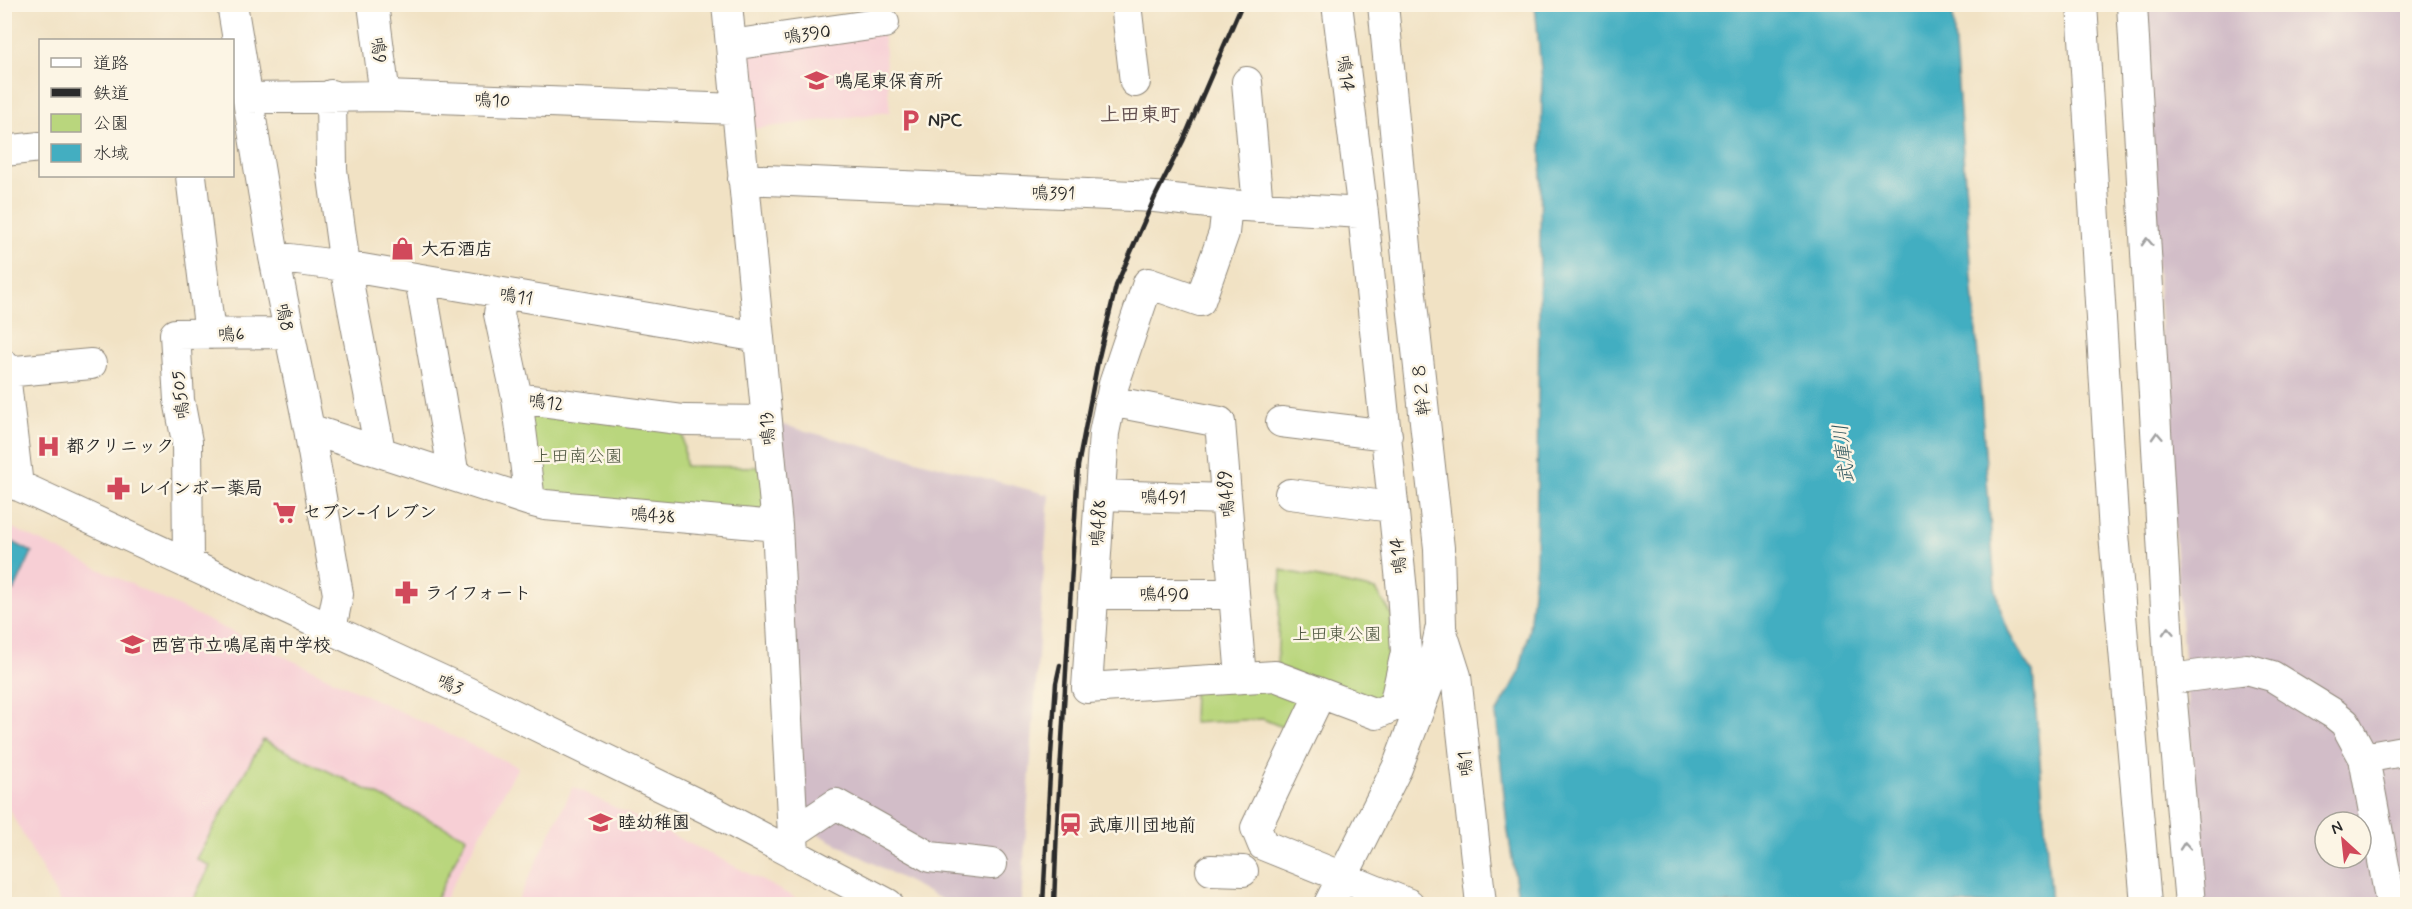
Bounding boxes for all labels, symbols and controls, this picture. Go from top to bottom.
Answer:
street label: 鳴390 [782,20,832,50]
street label: 鳴9 [364,35,392,65]
legend [39,39,234,177]
text: 道路 [93,52,129,76]
street label: 鳴14 [1331,53,1359,93]
school or university icon: 鳴尾東保育所 [804,68,830,94]
place label: 鳴尾東保育所 [835,70,943,94]
text: 鉄道 [93,82,129,106]
street label: 鳴10 [473,88,511,114]
district label: 上田東町 [1100,102,1180,129]
parking icon: NPC [897,107,923,133]
place label: NPC [928,109,962,133]
text: 公園 [93,112,129,136]
text: 水域 [93,142,129,166]
street label: 鳴391 [1031,181,1075,207]
shop icon: 大石酒店 [390,236,416,262]
one-way arrow [2140,237,2153,246]
place label: 大石酒店 [421,238,493,262]
street label: 鳴11 [497,282,535,312]
street label: 鳴8 [270,301,298,333]
street label: 鳴6 [217,323,245,347]
street label: 幹２８ [1407,361,1437,417]
street label: 鳴505 [166,369,196,421]
street label: 鳴12 [527,389,565,417]
street label: 鳴13 [754,411,782,447]
water label: 武庫川 [1827,422,1862,485]
one-way arrow [2150,432,2163,441]
hospital icon: 都クリニック [35,433,61,459]
place label: 都クリニック [66,435,174,459]
park label: 上田南公園 [533,445,623,469]
street label: 鳴489 [1213,469,1241,519]
pharmacy icon: レインボー薬局 [106,475,132,501]
place label: レインボー薬局 [137,477,263,501]
street label: 鳴491 [1139,485,1186,511]
street label: 鳴488 [1085,498,1113,548]
supermarket icon: セブン-イレブン [272,499,298,525]
place label: セブン-イレブン [303,501,437,525]
street label: 鳴438 [629,502,677,530]
street label: 鳴14 [1385,536,1413,576]
pharmacy icon: ライフォート [394,580,420,606]
place label: ライフォート [425,582,531,606]
street label: 鳴490 [1139,583,1189,607]
park label: 上田東公園 [1292,623,1382,647]
one-way arrow [2161,626,2174,635]
school or university icon: 西宮市立鳴尾南中学校 [120,632,146,658]
place label: 西宮市立鳴尾南中学校 [151,634,331,658]
street label: 鳴3 [433,669,466,701]
street label: 鳴1 [1453,750,1479,778]
school or university icon: 睦幼稚園 [587,809,613,835]
north arrow [2313,810,2373,870]
place label: 睦幼稚園 [618,811,690,835]
station icon: 武庫川団地前 [1057,812,1083,838]
place label: 武庫川団地前 [1088,814,1196,838]
text: N [2327,816,2346,840]
one-way arrow [2179,842,2192,851]

